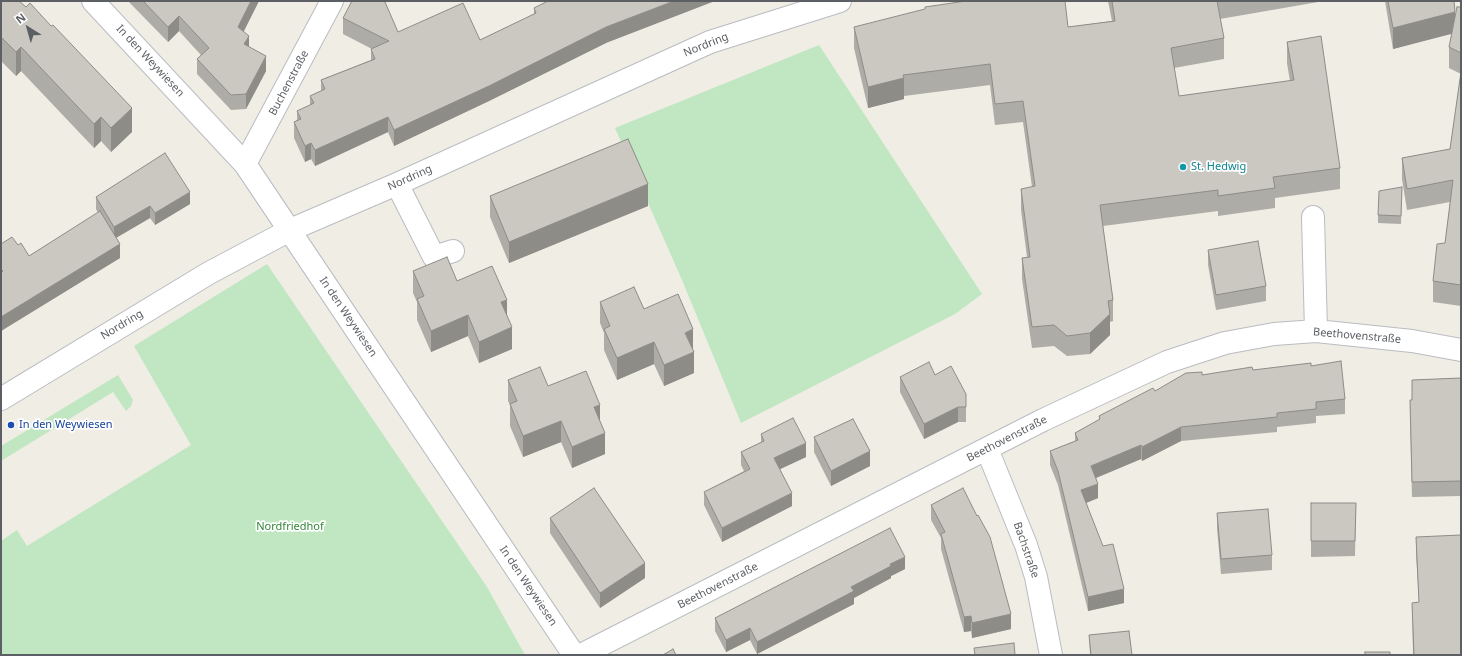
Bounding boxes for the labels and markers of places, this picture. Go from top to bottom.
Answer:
place label: St. Hedwig [1191,160,1246,174]
marker: St. Hedwig [1178,162,1188,172]
place label: In den Weywiesen [19,418,113,432]
marker: In den Weywiesen [6,420,16,430]

